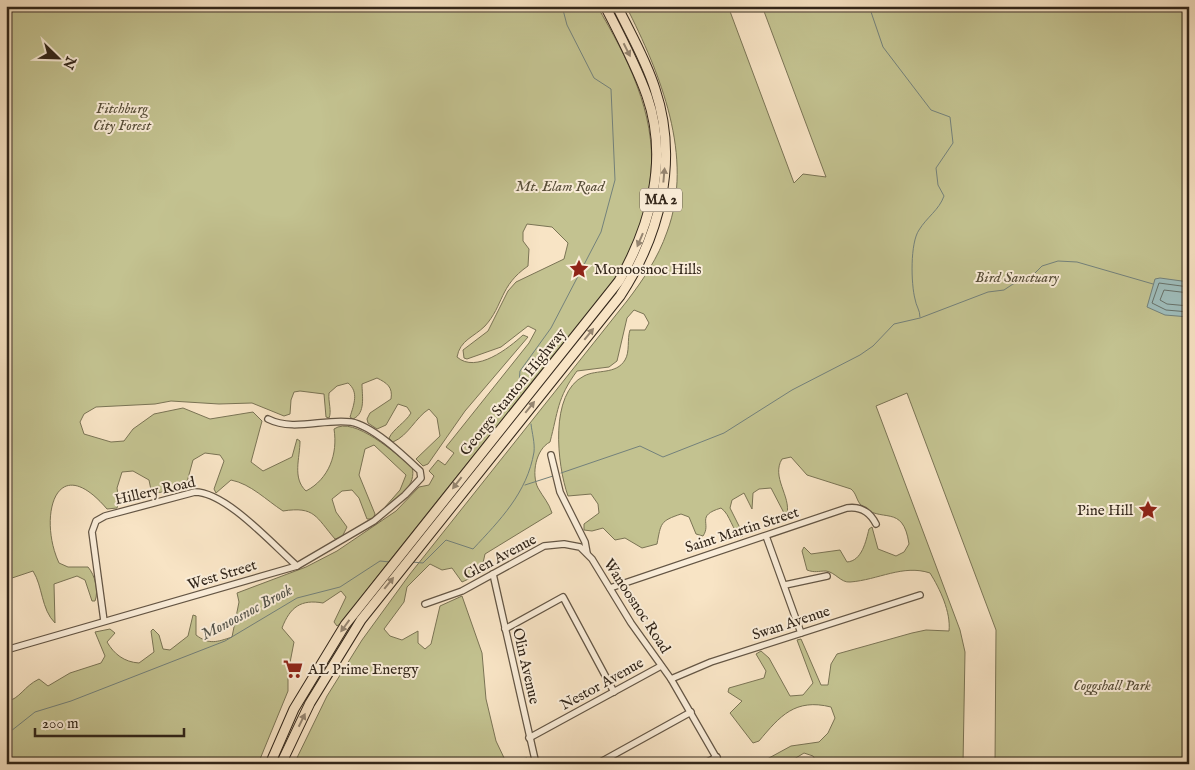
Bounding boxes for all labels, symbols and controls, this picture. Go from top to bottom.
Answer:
north arrow [32,32,82,82]
one-way arrow [623,43,631,57]
text: N [58,53,80,72]
park label: Fitchburg City Forest [93,99,152,135]
one-way arrow [661,167,669,183]
park label: Mt. Elam Road [516,177,605,196]
road number: MA 2 [640,188,682,212]
one-way arrow [635,233,643,247]
place icon: Monoosnoc Hills [568,258,590,280]
place label: Monoosnoc Hills [594,260,702,279]
park label: Bird Sanctuary [975,268,1059,287]
street label: George Stanton Highway [456,324,571,460]
one-way arrow [584,328,595,341]
one-way arrow [525,401,536,414]
street label: Hillery Road [113,472,198,509]
one-way arrow [452,476,463,489]
place icon: Pine Hill [1137,499,1159,521]
place label: Pine Hill [1077,501,1134,520]
street label: Saint Martin Street [683,503,801,557]
street label: Glen Avenue [460,530,540,584]
street label: West Street [185,555,259,595]
street label: Wanoosnoc Road [599,555,675,658]
one-way arrow [384,577,395,590]
water label: Monoosnoc Brook [198,580,297,645]
street label: Swan Avenue [750,601,833,645]
one-way arrow [339,619,350,632]
street label: Olin Avenue [508,626,544,706]
street label: Nestor Avenue [557,653,647,715]
supermarket icon: AL Prime Energy [282,658,304,680]
place label: AL Prime Energy [307,660,419,679]
park label: Coggshall Park [1073,676,1151,696]
scale bar [35,705,184,737]
one-way arrow [297,712,306,727]
text: 200 m [42,714,79,733]

